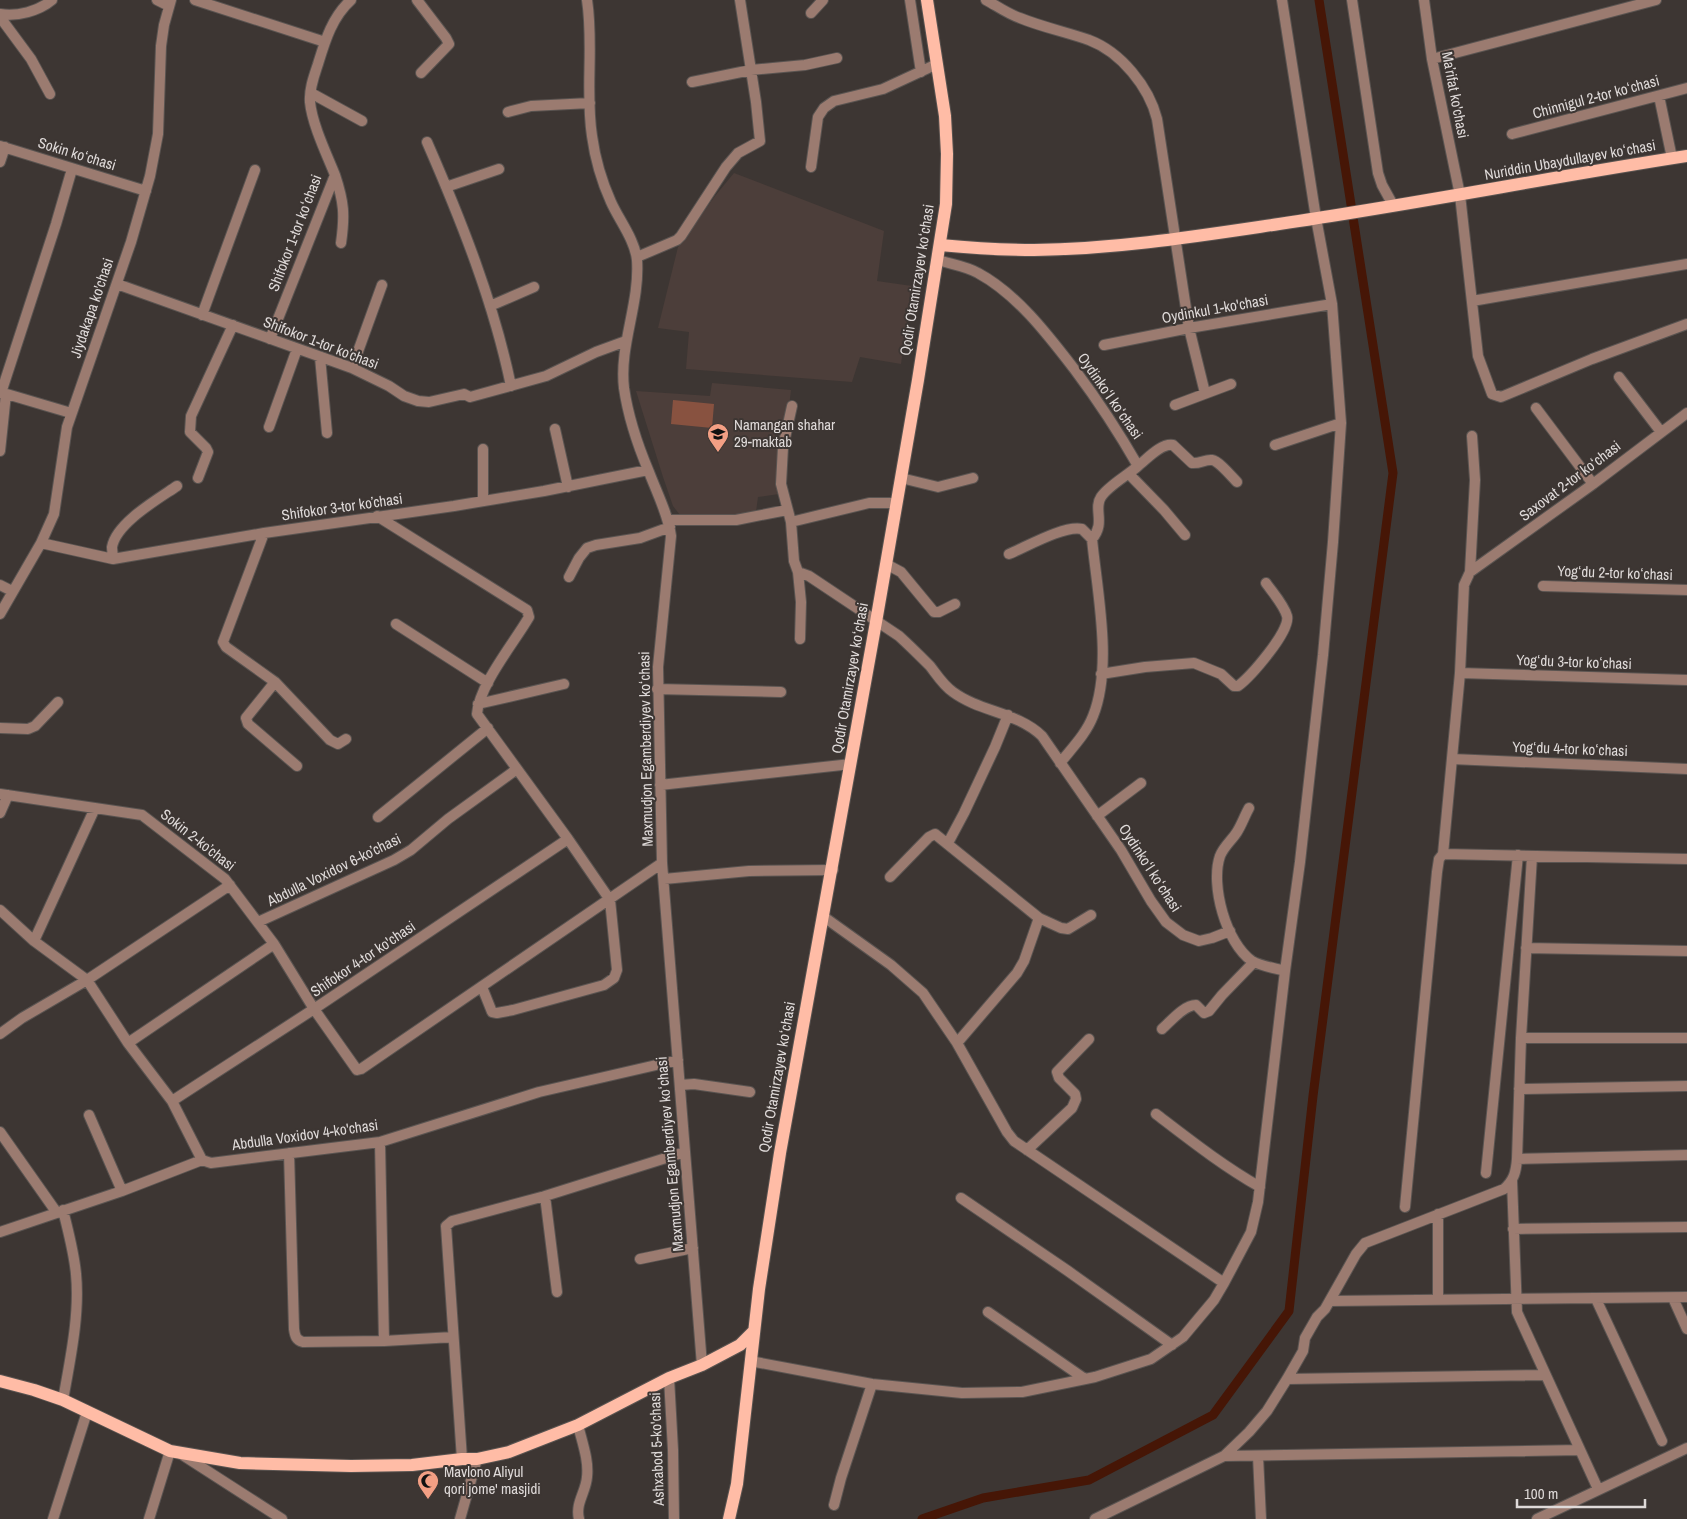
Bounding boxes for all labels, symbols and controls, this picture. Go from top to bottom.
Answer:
street label: Maʼrifat ko'chasi [1437,50,1474,140]
street label: Chinnigul 2-tor koʻchasi [1530,69,1662,124]
street label: Sokin koʻchasi [36,132,119,175]
street label: Nuriddin Ubaydullayev koʻchasi [1483,134,1657,185]
street label: Shifokor 1-tor koʻchasi [263,171,326,294]
street label: Qodir Otamirzayev koʻchasi [894,203,939,357]
street label: Jiydakapa ko'chasi [65,255,118,361]
street label: Oydinkul 1-ko'chasi [1160,289,1270,328]
street label: Shifokor 1-tor koʼchasi [261,311,382,374]
street label: Oydinkoʻl koʻchasi [1073,348,1148,443]
place label: Namangan shahar 29-maktab [734,414,835,452]
school or university icon: Namangan shahar 29-maktab [706,422,730,453]
street label: Saxovat 2-tor koʻchasi [1515,435,1625,526]
street label: Shifokor 3-tor koʼchasi [280,488,404,525]
street label: Yogʻdu 2-tor koʻchasi [1557,560,1673,585]
street label: Qodir Otamirzayev koʻchasi [826,601,873,755]
street label: Yogʻdu 3-tor koʻchasi [1516,649,1632,674]
street label: Maxmudjon Egamberdiyev koʻchasi [633,651,658,847]
street label: Yogʻdu 4-tor koʻchasi [1512,736,1628,761]
street label: Sokin 2-koʼchasi [156,804,240,875]
street label: Oydinkoʻl koʻchasi [1114,820,1187,916]
street label: Abdulla Voxidov 6-koʼchasi [262,828,404,912]
street label: Shifokor 4-tor ko'chasi [306,916,419,1002]
street label: Qodir Otamirzayev koʻchasi [753,1000,800,1154]
street label: Maxmudjon Egamberdiyev koʻchasi [651,1056,688,1252]
street label: Abdulla Voxidov 4-ko'chasi [230,1114,379,1155]
street label: Ashxabod 5-ko'chasi [644,1392,669,1507]
place label: Mavlono Aliyul qori jome' masjidi [444,1461,541,1499]
mosque icon: Mavlono Aliyul qori jome' masjidi [416,1469,440,1500]
scale bar [1517,1476,1644,1508]
text: 100 m [1524,1483,1558,1504]

